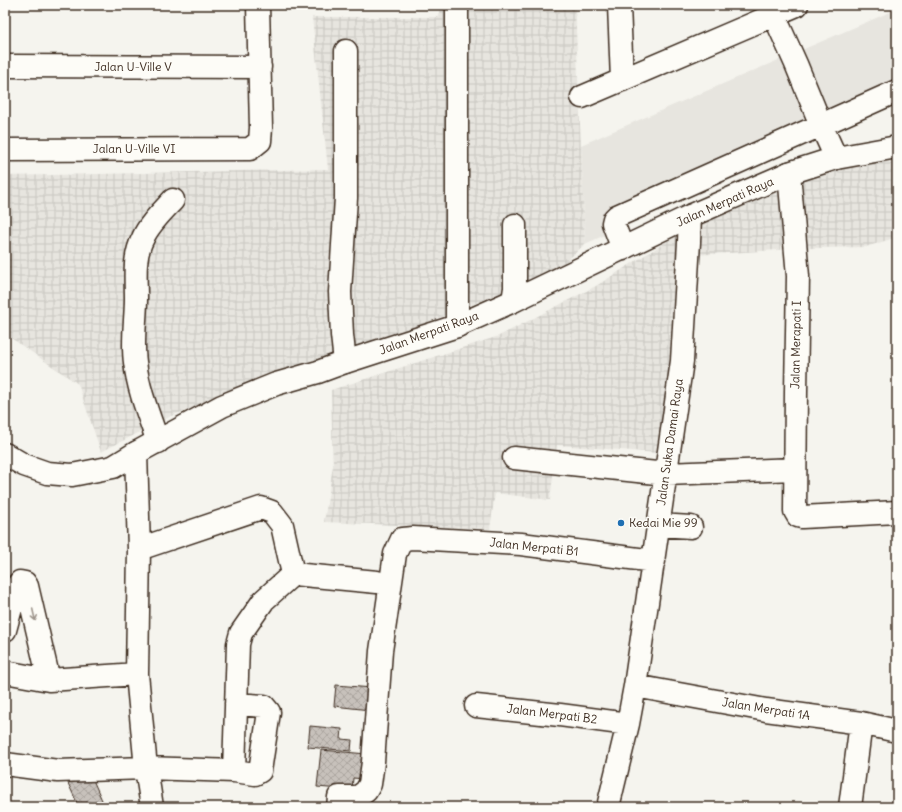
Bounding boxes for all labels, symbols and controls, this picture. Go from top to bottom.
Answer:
street label: Jalan U-Ville V [94,59,172,74]
street label: Jalan U-Ville VI [93,141,175,156]
street label: Jalan Merpati Raya [674,173,776,230]
street label: Jalan Merapati I [787,301,804,389]
street label: Jalan Merpati Raya [377,308,481,357]
street label: Jalan Suka Damai Raya [653,377,686,506]
place label: Kedai Mie 99 [629,515,698,530]
marker: Kedai Mie 99 [616,518,626,528]
street label: Jalan Merpati B1 [489,534,579,559]
one-way arrow [31,608,38,621]
street label: Jalan Merpati 1A [721,694,812,723]
street label: Jalan Merpati B2 [506,701,599,727]

